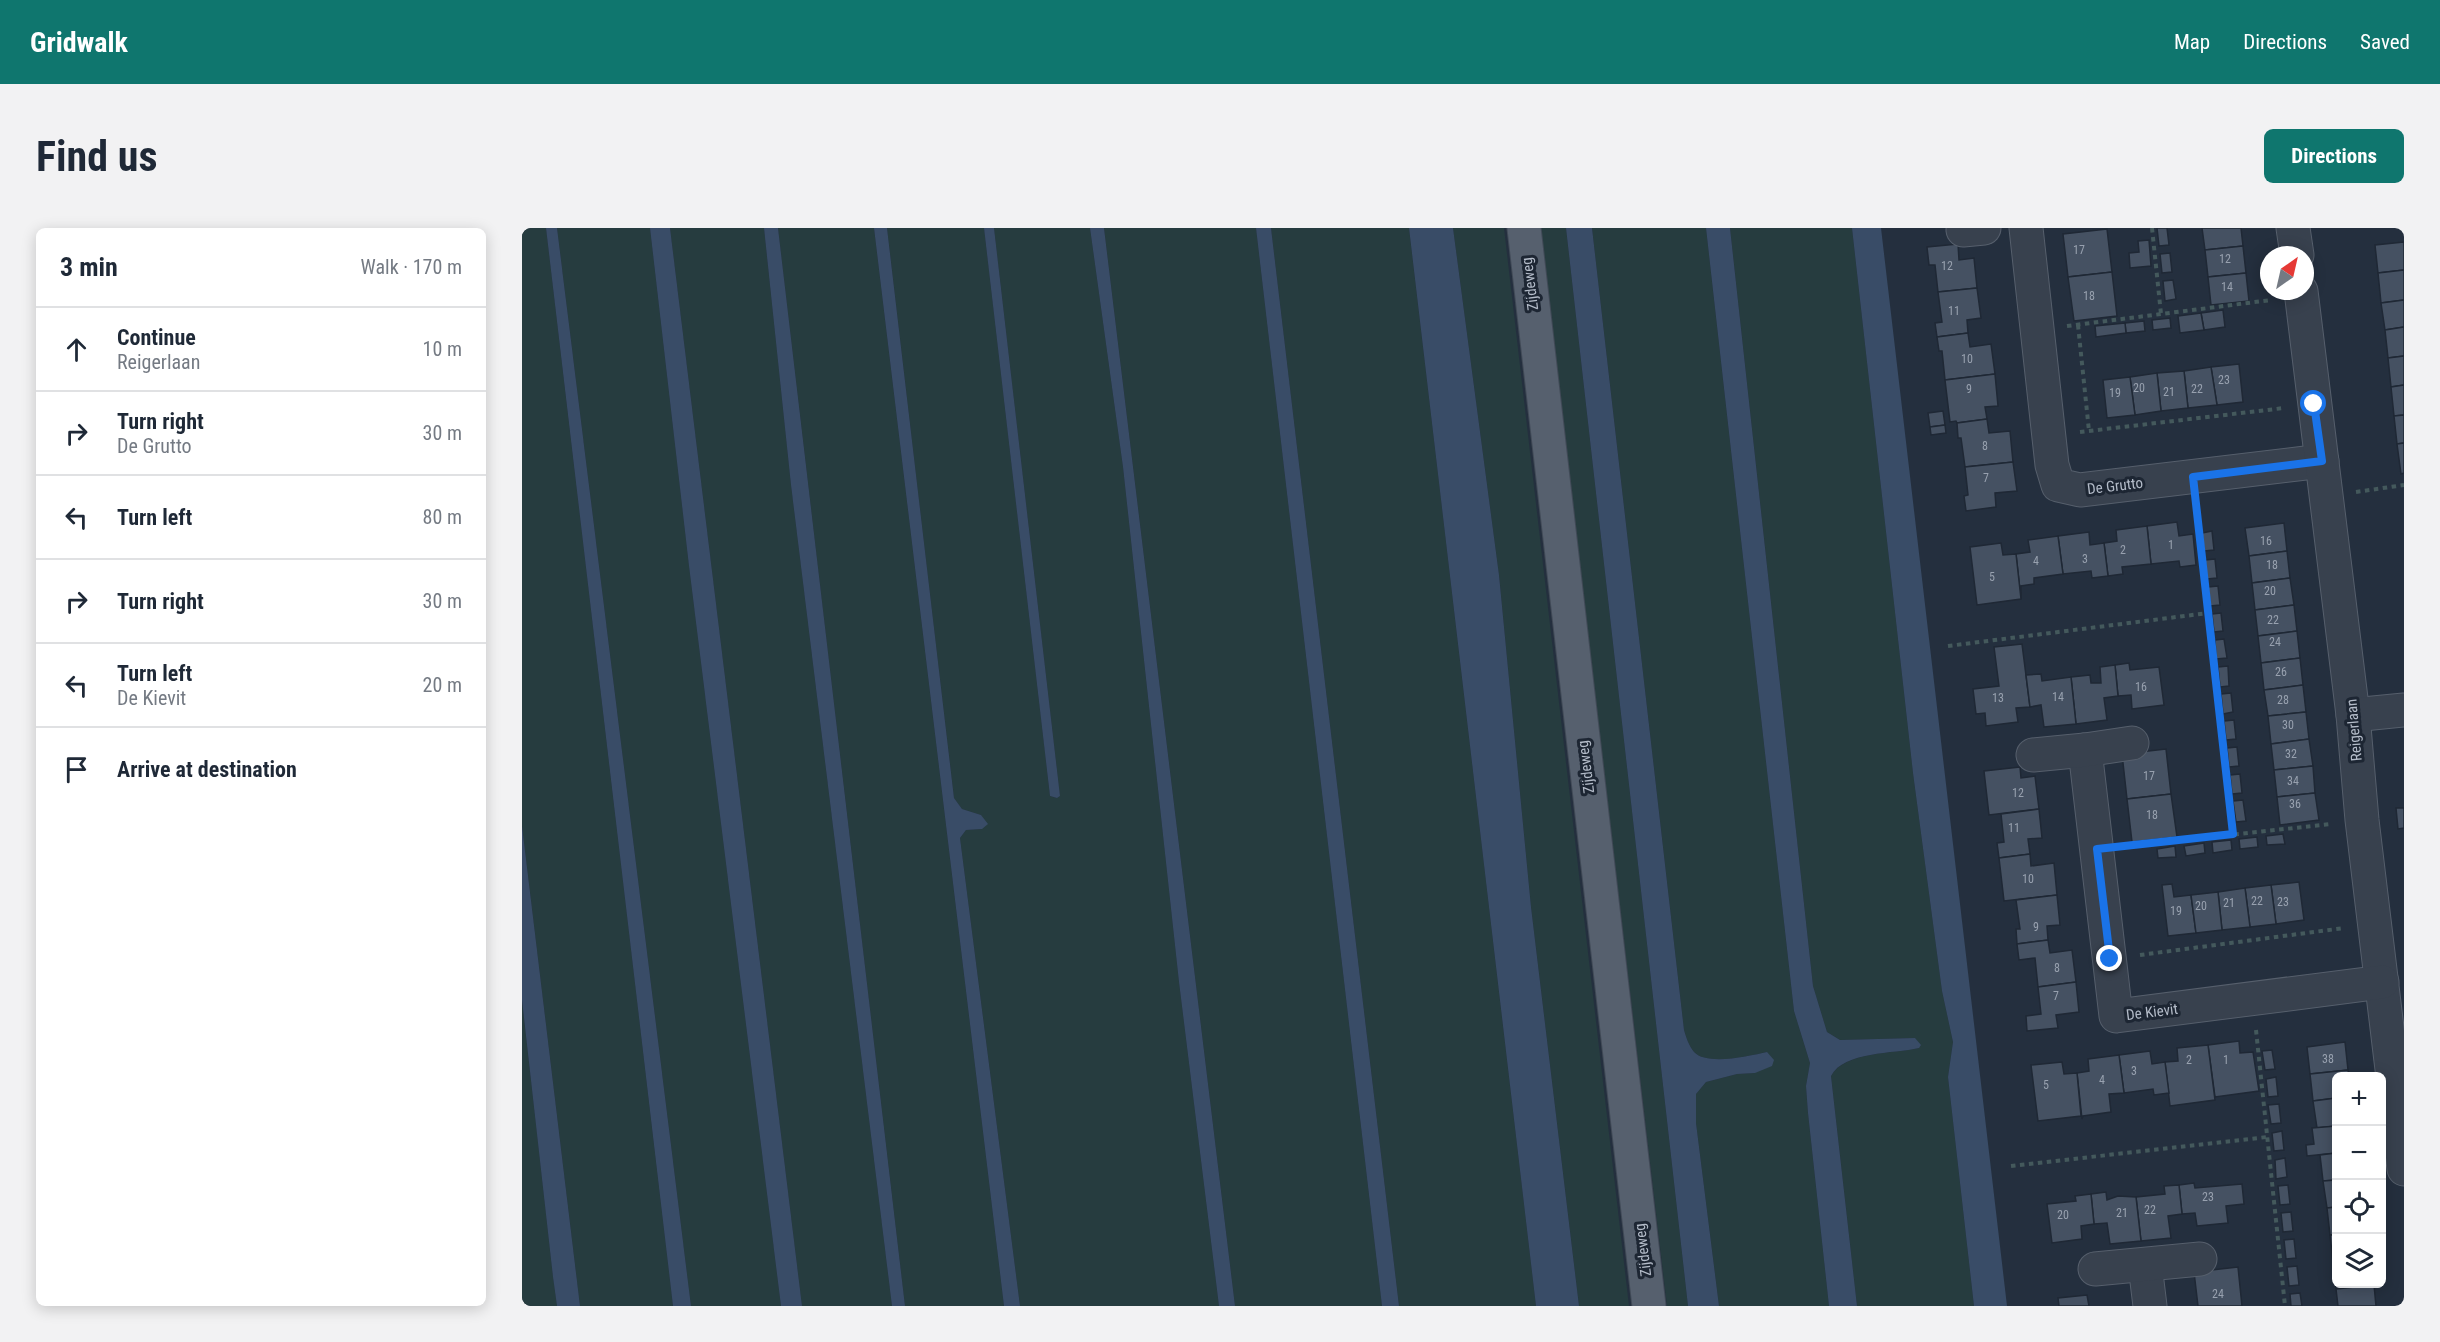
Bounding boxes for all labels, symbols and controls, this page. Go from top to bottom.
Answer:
text: Gridwalk [30,26,128,59]
text: Map [2174,30,2210,54]
text: Directions [2243,30,2327,54]
text: Saved [2360,30,2410,54]
button: Directions [2264,129,2404,183]
text: Find us [36,132,157,181]
house number: 17 [2073,243,2085,257]
north arrow [2260,246,2314,300]
text: 3 min [60,252,118,282]
house number: 12 [2219,252,2231,266]
text: Walk · 170 m [361,255,462,279]
street label: Zijdeweg [1518,256,1542,312]
house number: 12 [1941,259,1953,273]
house number: 14 [2221,280,2233,294]
house number: 18 [2083,289,2095,303]
house number: 11 [1948,304,1960,318]
text: Continue [117,325,196,350]
icon: ahead [60,333,93,366]
text: 10 m [423,337,462,361]
text: Reigerlaan [117,350,200,374]
house number: 10 [1961,352,1973,366]
house number: 23 [2218,373,2230,387]
house number: 20 [2133,381,2145,395]
house number: 9 [1966,382,1972,396]
house number: 22 [2191,382,2203,396]
house number: 21 [2163,385,2175,399]
house number: 19 [2109,386,2121,400]
route start [2300,390,2326,416]
text: Turn right [117,409,204,434]
icon: right [60,417,93,450]
text: 30 m [423,421,462,445]
text: De Grutto [117,434,192,458]
house number: 8 [1982,439,1988,453]
house number: 7 [1983,471,1989,485]
street label: De Grutto [2086,474,2144,498]
icon: left [60,501,93,534]
text: Turn left [117,505,192,530]
text: 80 m [423,505,462,529]
house number: 16 [2260,534,2272,548]
house number: 1 [2168,538,2174,552]
house number: 2 [2120,543,2126,557]
house number: 3 [2082,552,2088,566]
house number: 4 [2033,554,2039,568]
house number: 18 [2266,558,2278,572]
house number: 5 [1989,570,1995,584]
house number: 20 [2264,584,2276,598]
icon: right [60,585,93,618]
text: Turn right [117,589,204,614]
text: 30 m [423,589,462,613]
house number: 22 [2267,613,2279,627]
house number: 24 [2269,635,2281,649]
text: Turn left [117,661,192,686]
house number: 26 [2275,665,2287,679]
icon: left [60,669,93,702]
text: 20 m [423,673,462,697]
house number: 16 [2135,680,2147,694]
text: De Kievit [117,686,186,710]
house number: 14 [2052,690,2064,704]
house number: 13 [1992,691,2004,705]
house number: 28 [2277,693,2289,707]
street label: Reigerlaan [2342,698,2366,762]
house number: 30 [2282,718,2294,732]
street label: Zijdeweg [1574,739,1598,795]
house number: 32 [2285,747,2297,761]
icon: arrive [60,753,93,786]
text: Arrive at destination [117,757,297,782]
house number: 17 [2143,769,2155,783]
house number: 34 [2287,774,2299,788]
house number: 12 [2012,786,2024,800]
house number: 36 [2289,797,2301,811]
house number: 18 [2146,808,2158,822]
house number: 11 [2008,821,2020,835]
house number: 10 [2022,872,2034,886]
house number: 22 [2251,894,2263,908]
house number: 23 [2277,895,2289,909]
house number: 21 [2223,896,2235,910]
house number: 20 [2195,899,2207,913]
house number: 19 [2170,904,2182,918]
house number: 9 [2033,920,2039,934]
route end [2096,945,2122,971]
house number: 8 [2054,961,2060,975]
house number: 7 [2053,989,2059,1003]
street label: De Kievit [2125,1000,2179,1024]
house number: 38 [2322,1052,2334,1066]
house number: 2 [2186,1053,2192,1067]
house number: 1 [2223,1053,2229,1067]
house number: 3 [2131,1064,2137,1078]
map controls [2332,1072,2386,1288]
button: + [2332,1072,2386,1126]
house number: 4 [2099,1073,2105,1087]
house number: 5 [2043,1078,2049,1092]
button: − [2332,1126,2386,1180]
button: locate [2332,1180,2386,1234]
house number: 23 [2202,1190,2214,1204]
house number: 22 [2144,1203,2156,1217]
house number: 21 [2116,1206,2128,1220]
house number: 20 [2057,1208,2069,1222]
street label: Zijdeweg [1631,1222,1655,1278]
button: layers [2332,1234,2386,1288]
house number: 24 [2212,1287,2224,1301]

